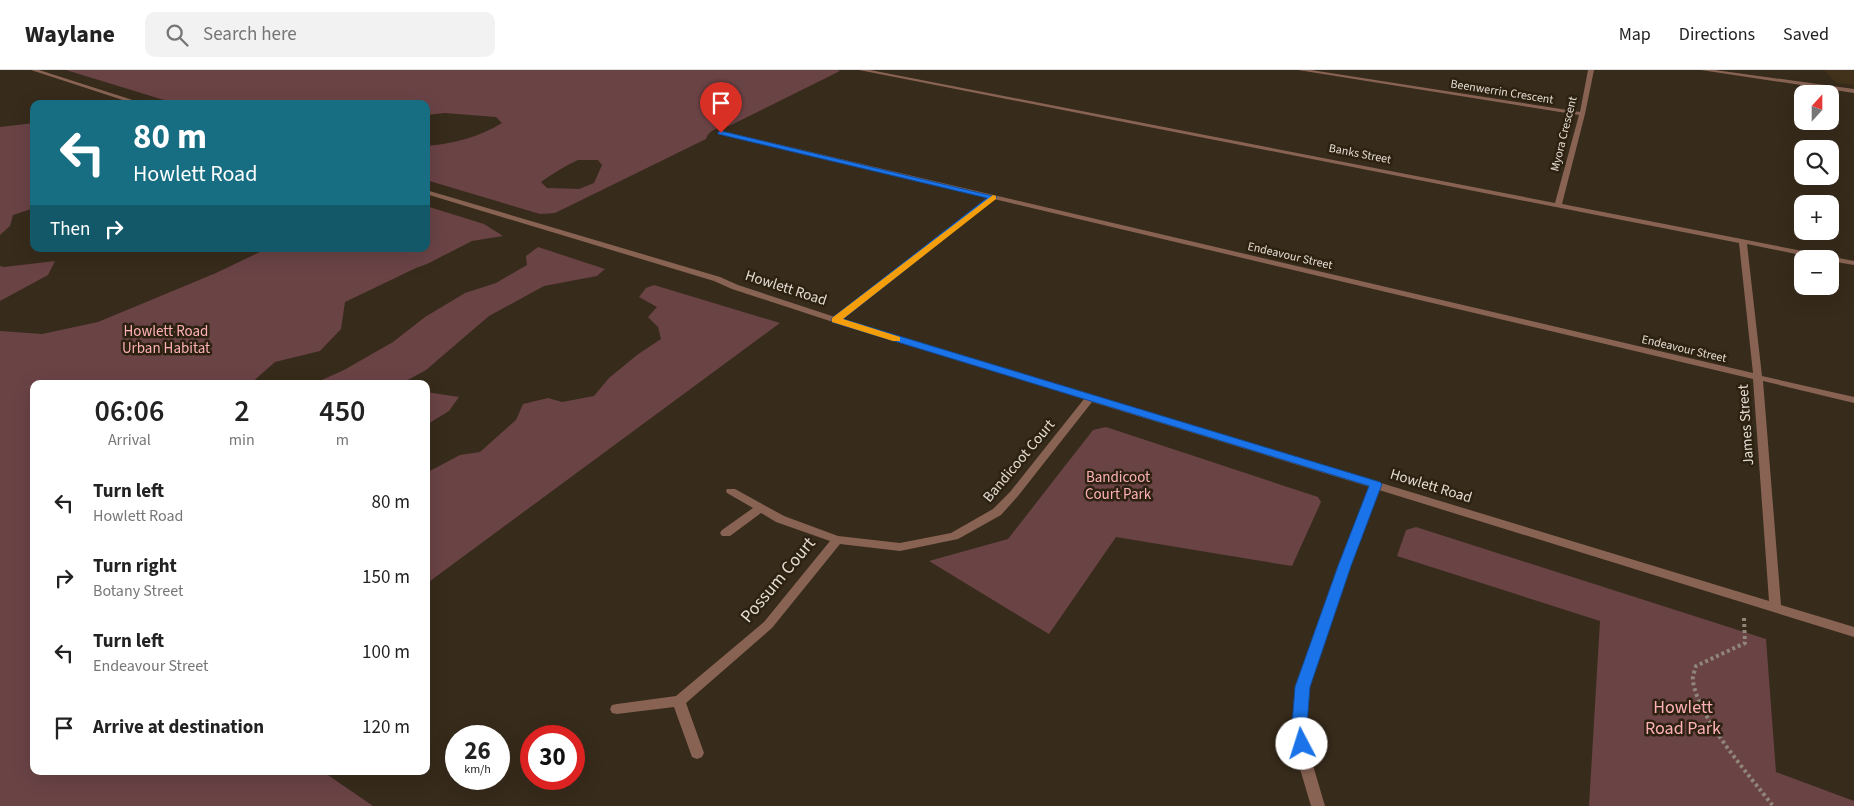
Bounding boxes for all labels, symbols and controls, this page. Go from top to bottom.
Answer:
search box [145,12,495,57]
text: Waylane [25,17,115,52]
icon: search [163,21,191,49]
text: Search here [203,21,297,48]
text: Map [1619,22,1651,47]
text: Directions [1679,22,1755,47]
text: Saved [1783,22,1829,47]
street label: Beenwerrin Crescent [1449,75,1555,109]
pin [700,82,742,133]
north arrow [1794,85,1839,130]
map controls [1794,85,1839,295]
icon: arrive [707,89,735,117]
street label: Myora Crescent [1546,95,1582,173]
text: 80 m [133,112,207,162]
icon: left [50,120,115,185]
street label: Banks Street [1327,140,1393,168]
button: search [1794,140,1839,185]
text: Howlett Road [133,158,257,190]
button: + [1794,195,1839,240]
icon: right [100,215,128,243]
text: Then [50,216,90,243]
street label: Endeavour Street [1246,238,1334,274]
button: − [1794,250,1839,295]
street label: Howlett Road [742,265,830,311]
park label: Howlett Road Urban Habitat [122,321,210,359]
street label: Endeavour Street [1640,331,1728,367]
street label: James Street [1733,384,1759,466]
text: 06:06 [95,390,164,433]
text: 2 [234,390,250,433]
text: 450 [319,390,365,433]
street label: Bandicoot Court [978,415,1060,507]
text: Arrival [108,429,151,451]
text: min [229,429,255,451]
text: m [336,429,349,451]
street label: Howlett Road [1387,464,1475,508]
park label: Bandicoot Court Park [1085,467,1152,505]
text: Turn left [93,478,164,505]
icon: left [50,489,78,517]
text: 80 m [372,489,410,516]
text: Howlett Road [93,505,183,527]
street label: Possum Court [735,532,821,628]
text: Turn right [93,553,177,580]
icon: right [50,564,78,592]
text: 150 m [362,564,410,591]
text: Botany Street [93,580,183,602]
text: Turn left [93,628,164,655]
icon: left [50,639,78,667]
text: 100 m [362,639,410,666]
text: Endeavour Street [93,655,208,677]
park label: Howlett Road Park [1645,695,1721,741]
icon: arrive [50,714,78,742]
text: Arrive at destination [93,714,264,741]
text: 120 m [362,714,410,741]
position arrow [1275,717,1327,769]
speed limit sign: 30 [520,725,585,790]
text: 26 [464,733,491,769]
text: km/h [464,761,491,778]

